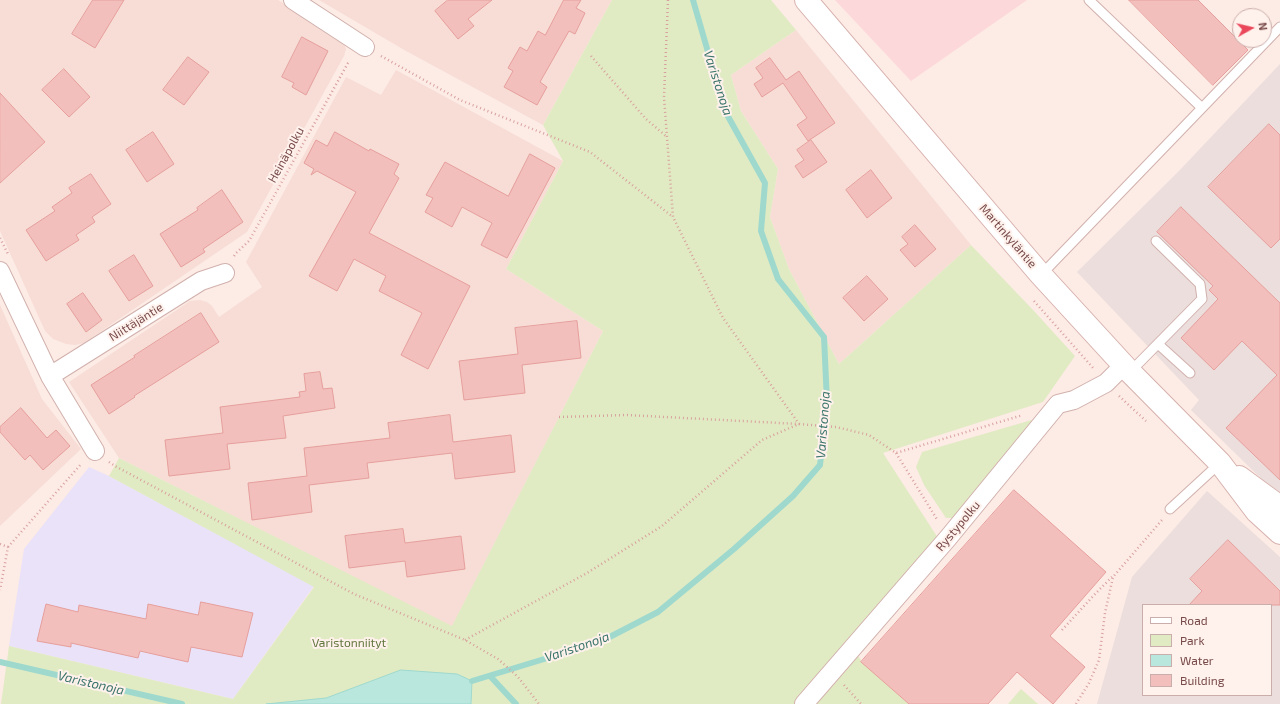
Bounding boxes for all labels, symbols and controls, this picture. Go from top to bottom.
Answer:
north arrow [1232,8,1272,48]
text: N [1256,22,1270,31]
water label: Varistonoja [700,48,736,118]
street label: Heinäpolku [265,125,307,185]
street label: Martinkyläntie [976,201,1040,271]
street label: Niittäjäntie [106,300,166,344]
water label: Varistonoja [813,391,833,459]
street label: Rystypolku [933,498,983,554]
legend [1142,604,1272,696]
text: Road [1180,613,1208,627]
water label: Varistonoja [543,629,611,665]
text: Park [1180,633,1205,647]
park label: Varistonniityt [312,636,386,650]
text: Water [1180,653,1214,667]
water label: Varistonoja [56,668,126,698]
text: Building [1180,673,1224,687]

